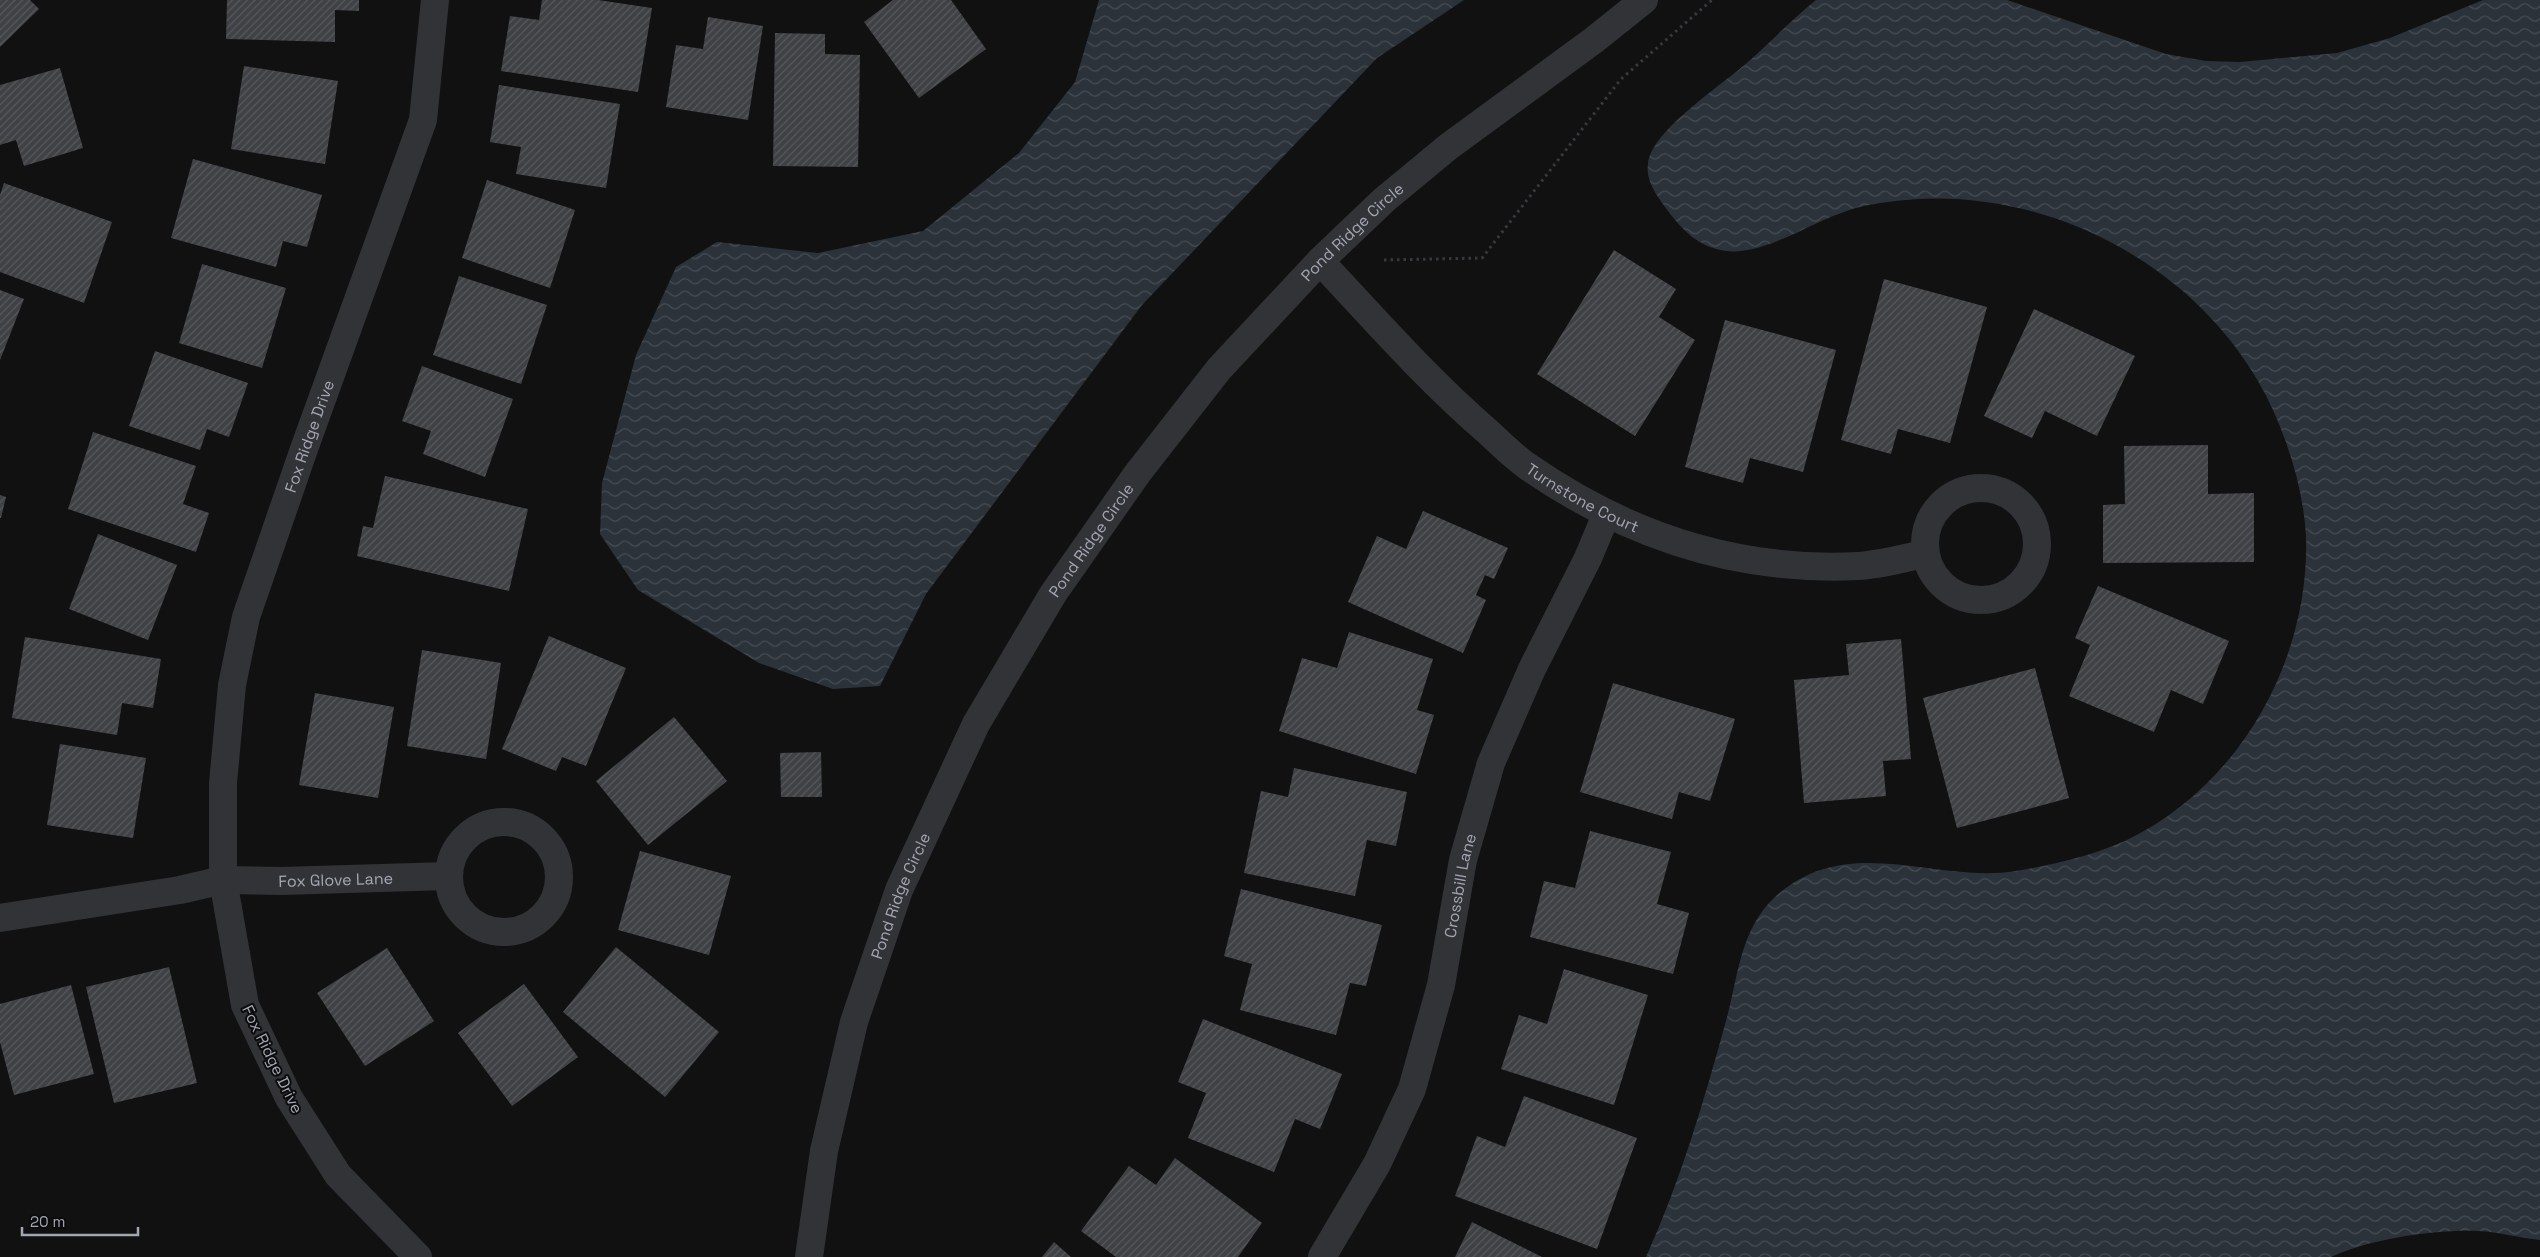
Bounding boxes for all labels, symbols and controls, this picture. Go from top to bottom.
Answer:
street label: Pond Ridge Circle [1296,178,1408,286]
street label: Fox Ridge Drive [280,377,339,495]
street label: Turnstone Court [1522,459,1642,538]
street label: Pond Ridge Circle [1044,479,1138,601]
street label: Pond Ridge Circle [866,829,935,962]
street label: Crossbill Lane [1439,831,1481,940]
street label: Fox Glove Lane [278,868,393,892]
street label: Fox Ridge Drive [237,1002,308,1117]
scale bar [22,1204,139,1236]
text: 20 m [30,1212,65,1231]

